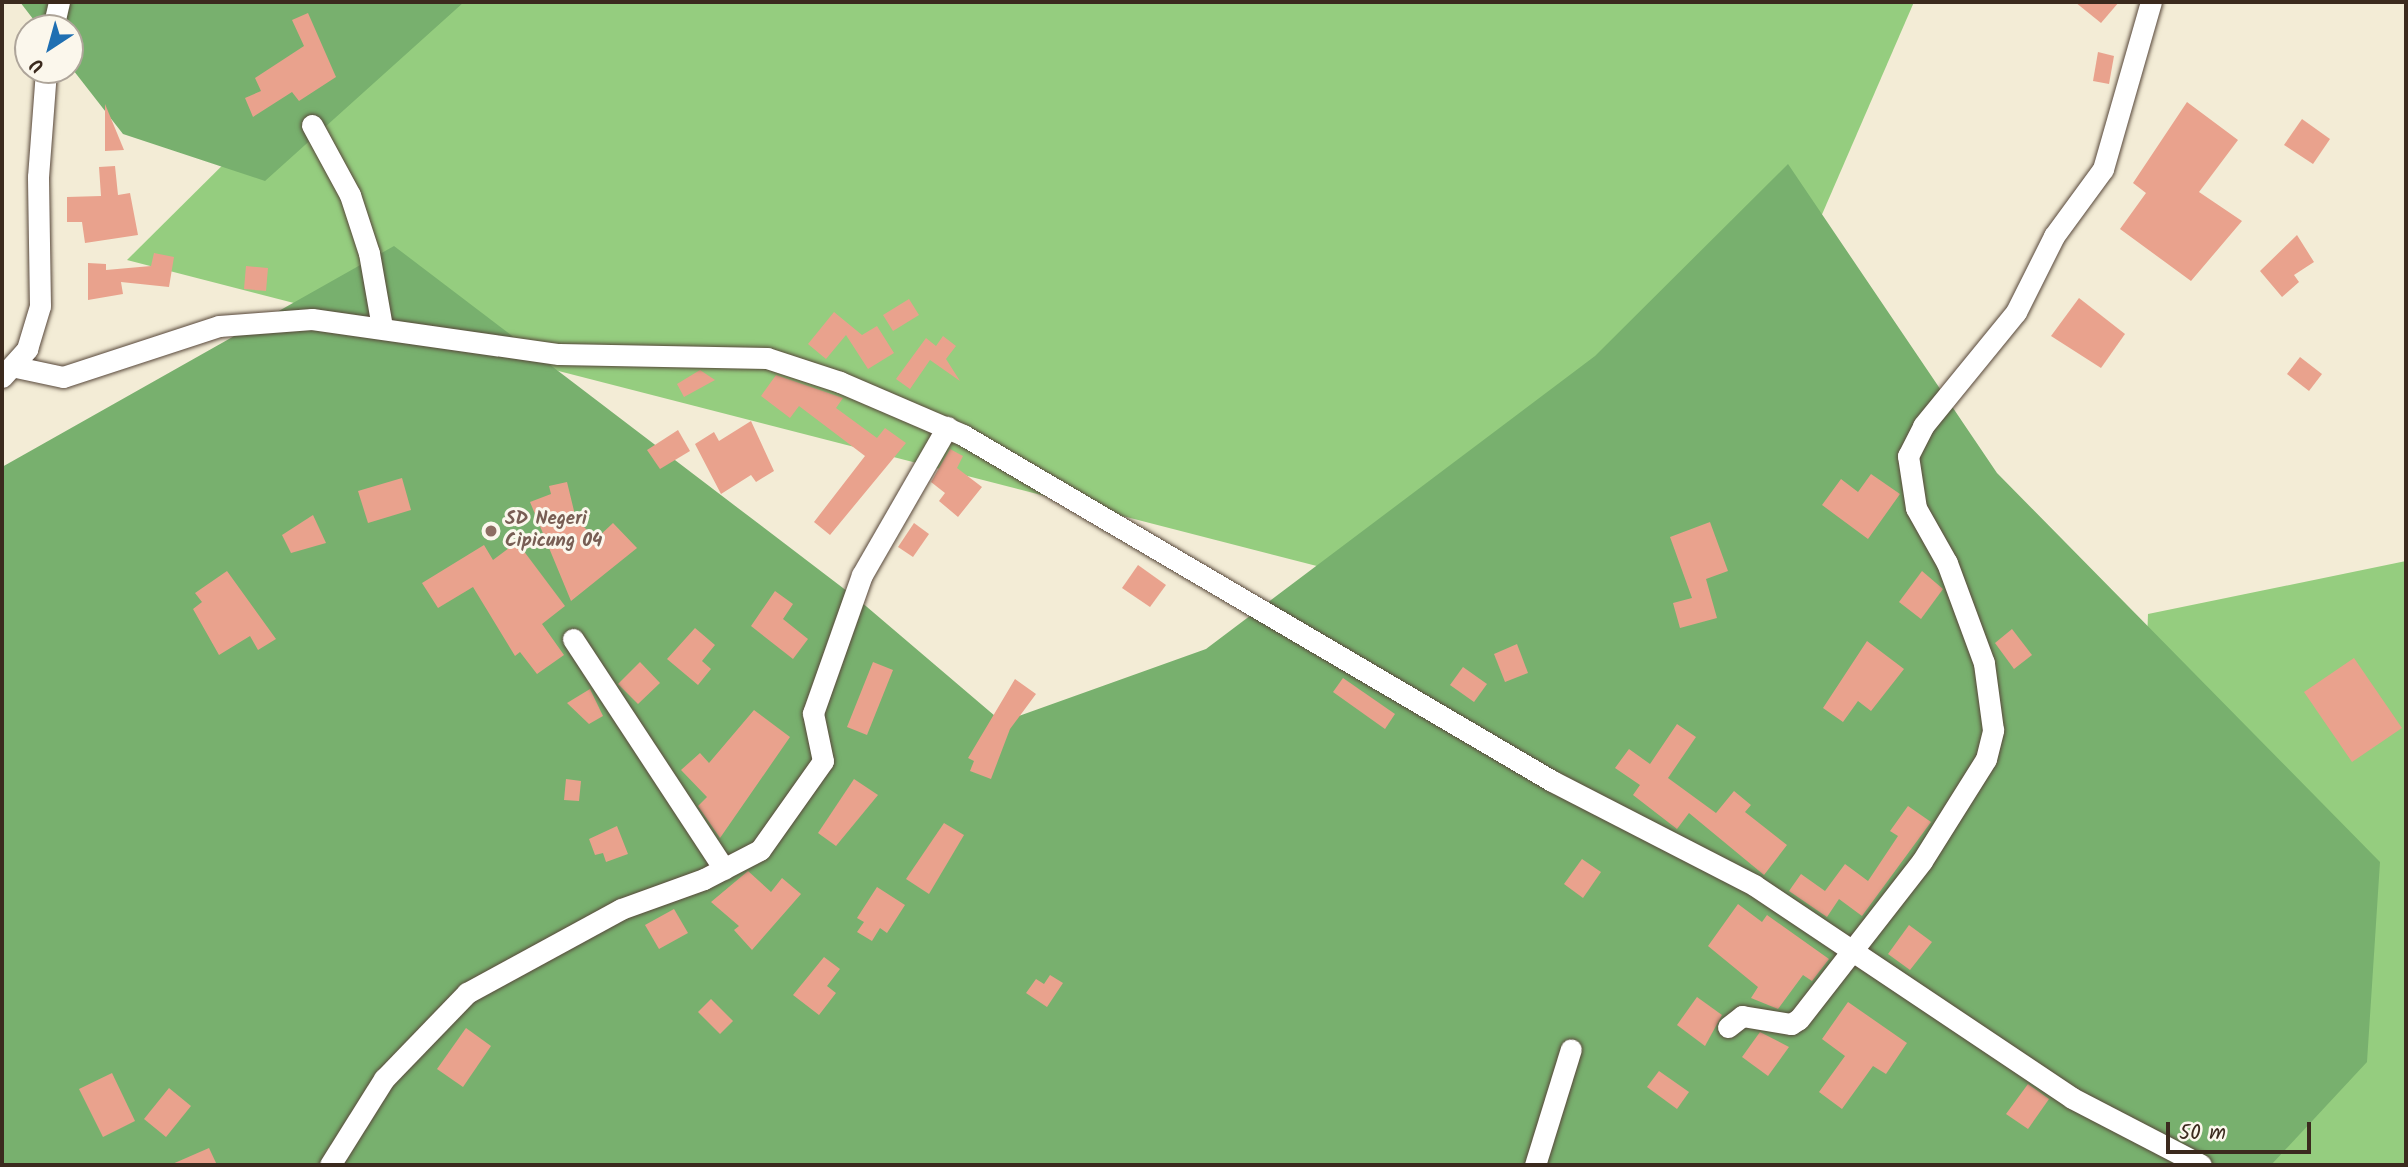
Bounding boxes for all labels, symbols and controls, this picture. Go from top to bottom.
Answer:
north arrow [14,14,84,84]
text: U [24,49,51,80]
place label: SD Negeri Cipicung 04 [505,509,602,553]
marker: SD Negeri Cipicung 04 [483,523,499,539]
scale bar [2170,1108,2315,1152]
text: 50 m [2179,1117,2226,1150]

